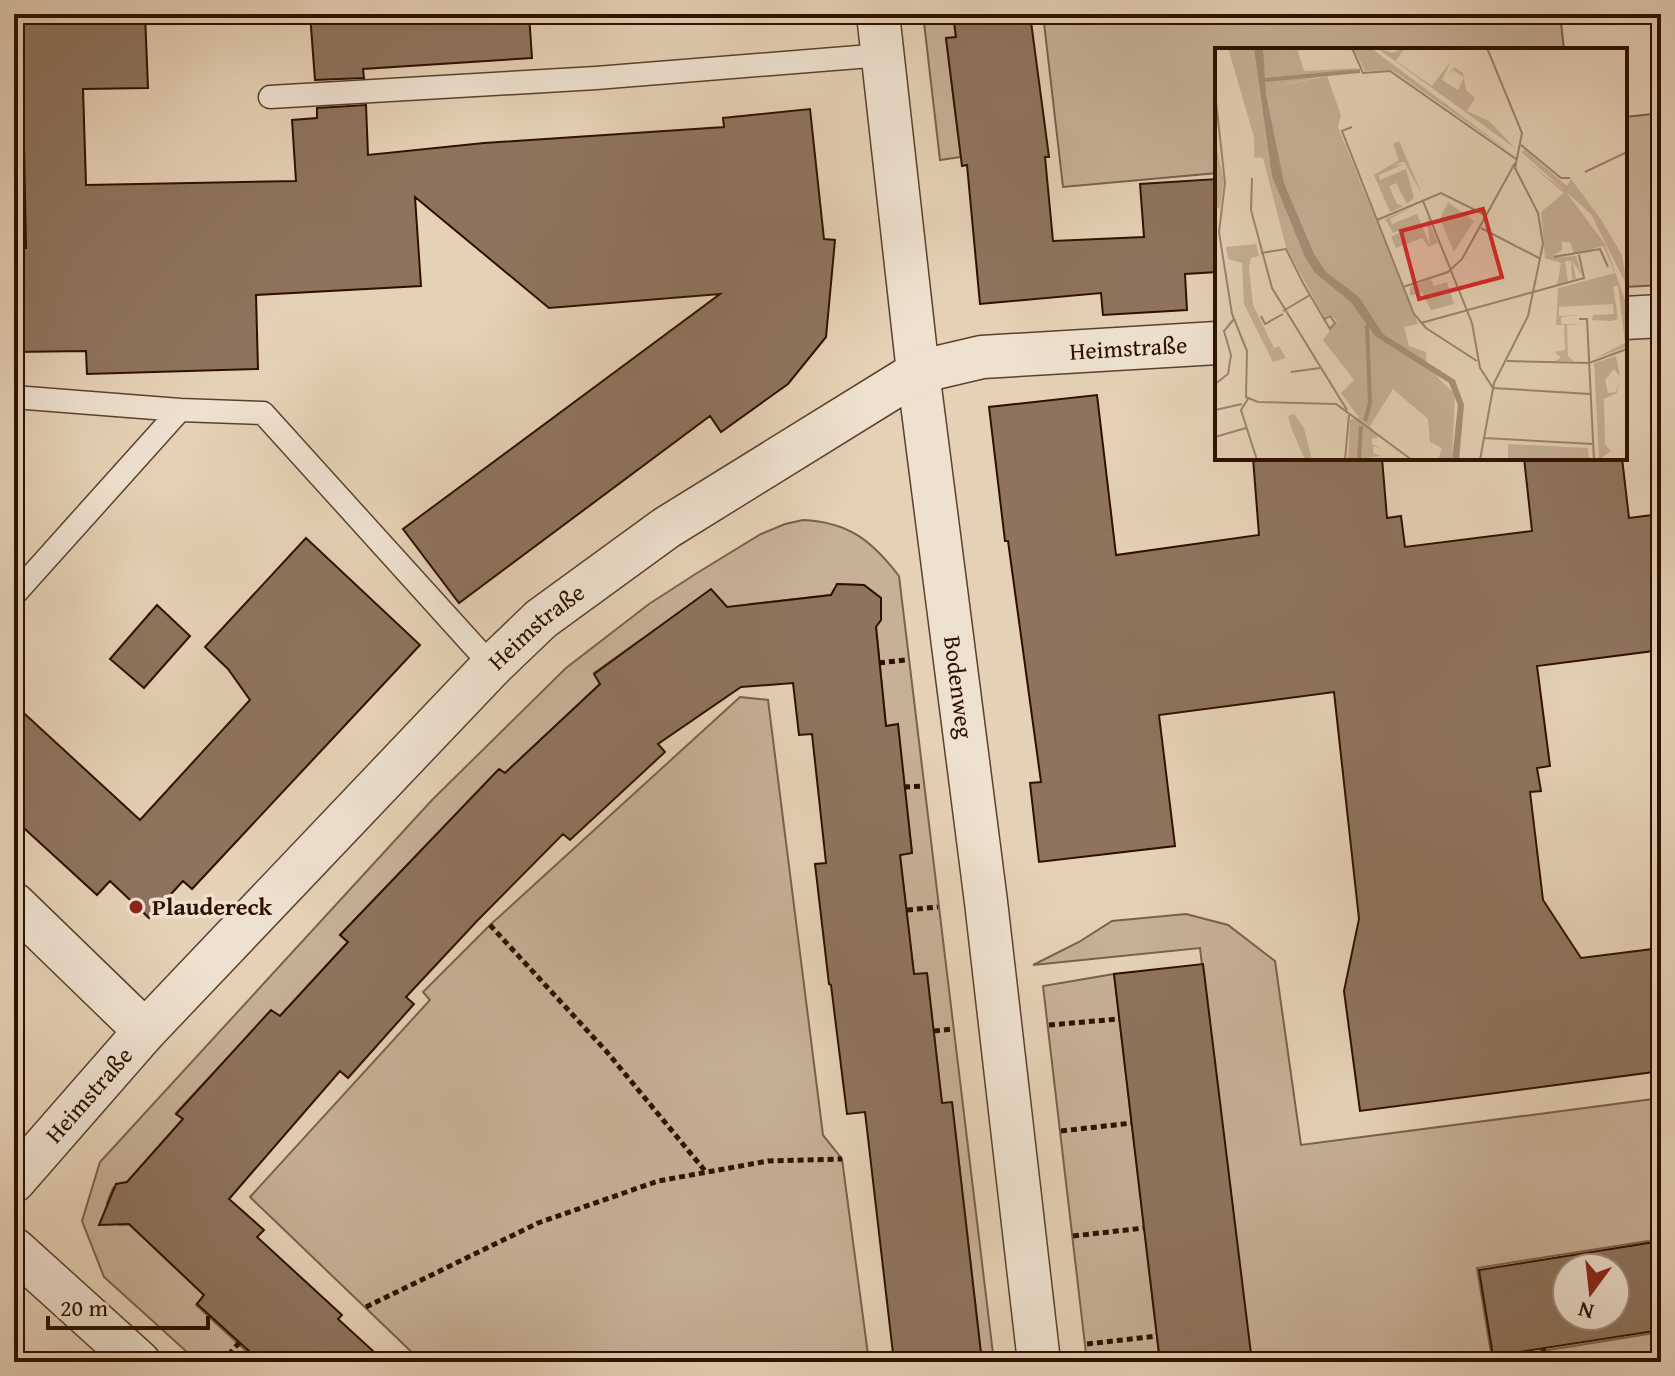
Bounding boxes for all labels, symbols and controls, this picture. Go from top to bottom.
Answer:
inset map [1215,48,1627,460]
street label: Heimstraße [1068,327,1188,369]
street label: Heimstraße [480,575,592,678]
street label: Bodenweg [935,634,983,741]
place label: Plaudereck [152,889,272,924]
marker: Plaudereck [127,898,145,916]
street label: Heimstraße [37,1039,141,1151]
north arrow [1551,1252,1631,1332]
scale bar [48,1280,208,1330]
text: 20 m [60,1290,108,1325]
text: N [1574,1294,1597,1329]

